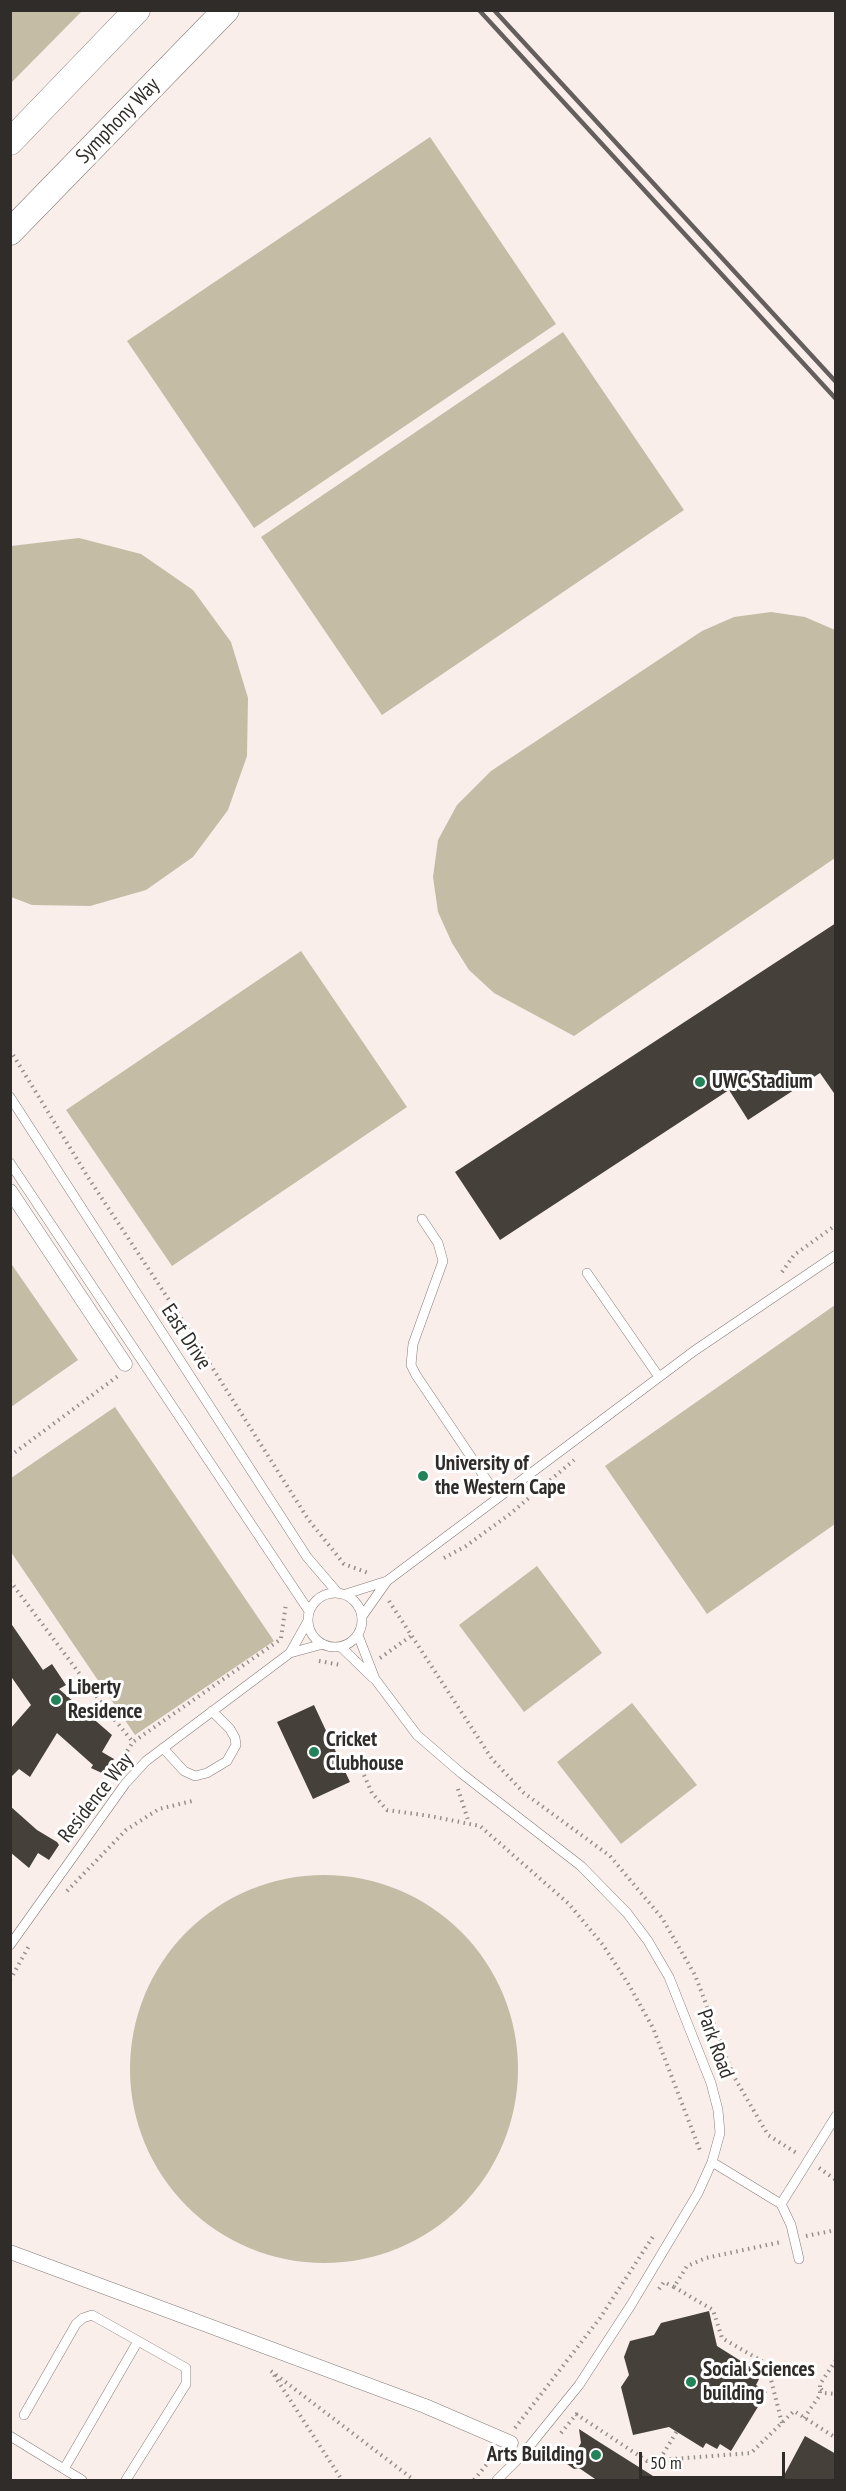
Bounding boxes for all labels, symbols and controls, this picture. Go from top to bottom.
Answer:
street label: Symphony Way [71,73,165,169]
place label: UWC Stadium [712,1069,813,1095]
marker: UWC Stadium [693,1075,707,1089]
street label: East Drive [156,1300,216,1374]
place label: University of the Western Cape [435,1451,566,1501]
marker: University of the Western Cape [416,1469,430,1483]
place label: Liberty Residence [68,1675,143,1725]
marker: Liberty Residence [49,1693,63,1707]
place label: Cricket Clubhouse [326,1727,404,1777]
marker: Cricket Clubhouse [307,1745,321,1759]
street label: Residence Way [53,1748,139,1848]
street label: Park Road [691,2006,739,2082]
place label: Social Sciences building [703,2357,815,2407]
marker: Social Sciences building [684,2375,698,2389]
scale bar [642,2440,788,2478]
place label: Arts Building [487,2442,584,2468]
marker: Arts Building [589,2448,603,2462]
text: 50 m [650,2451,682,2474]

